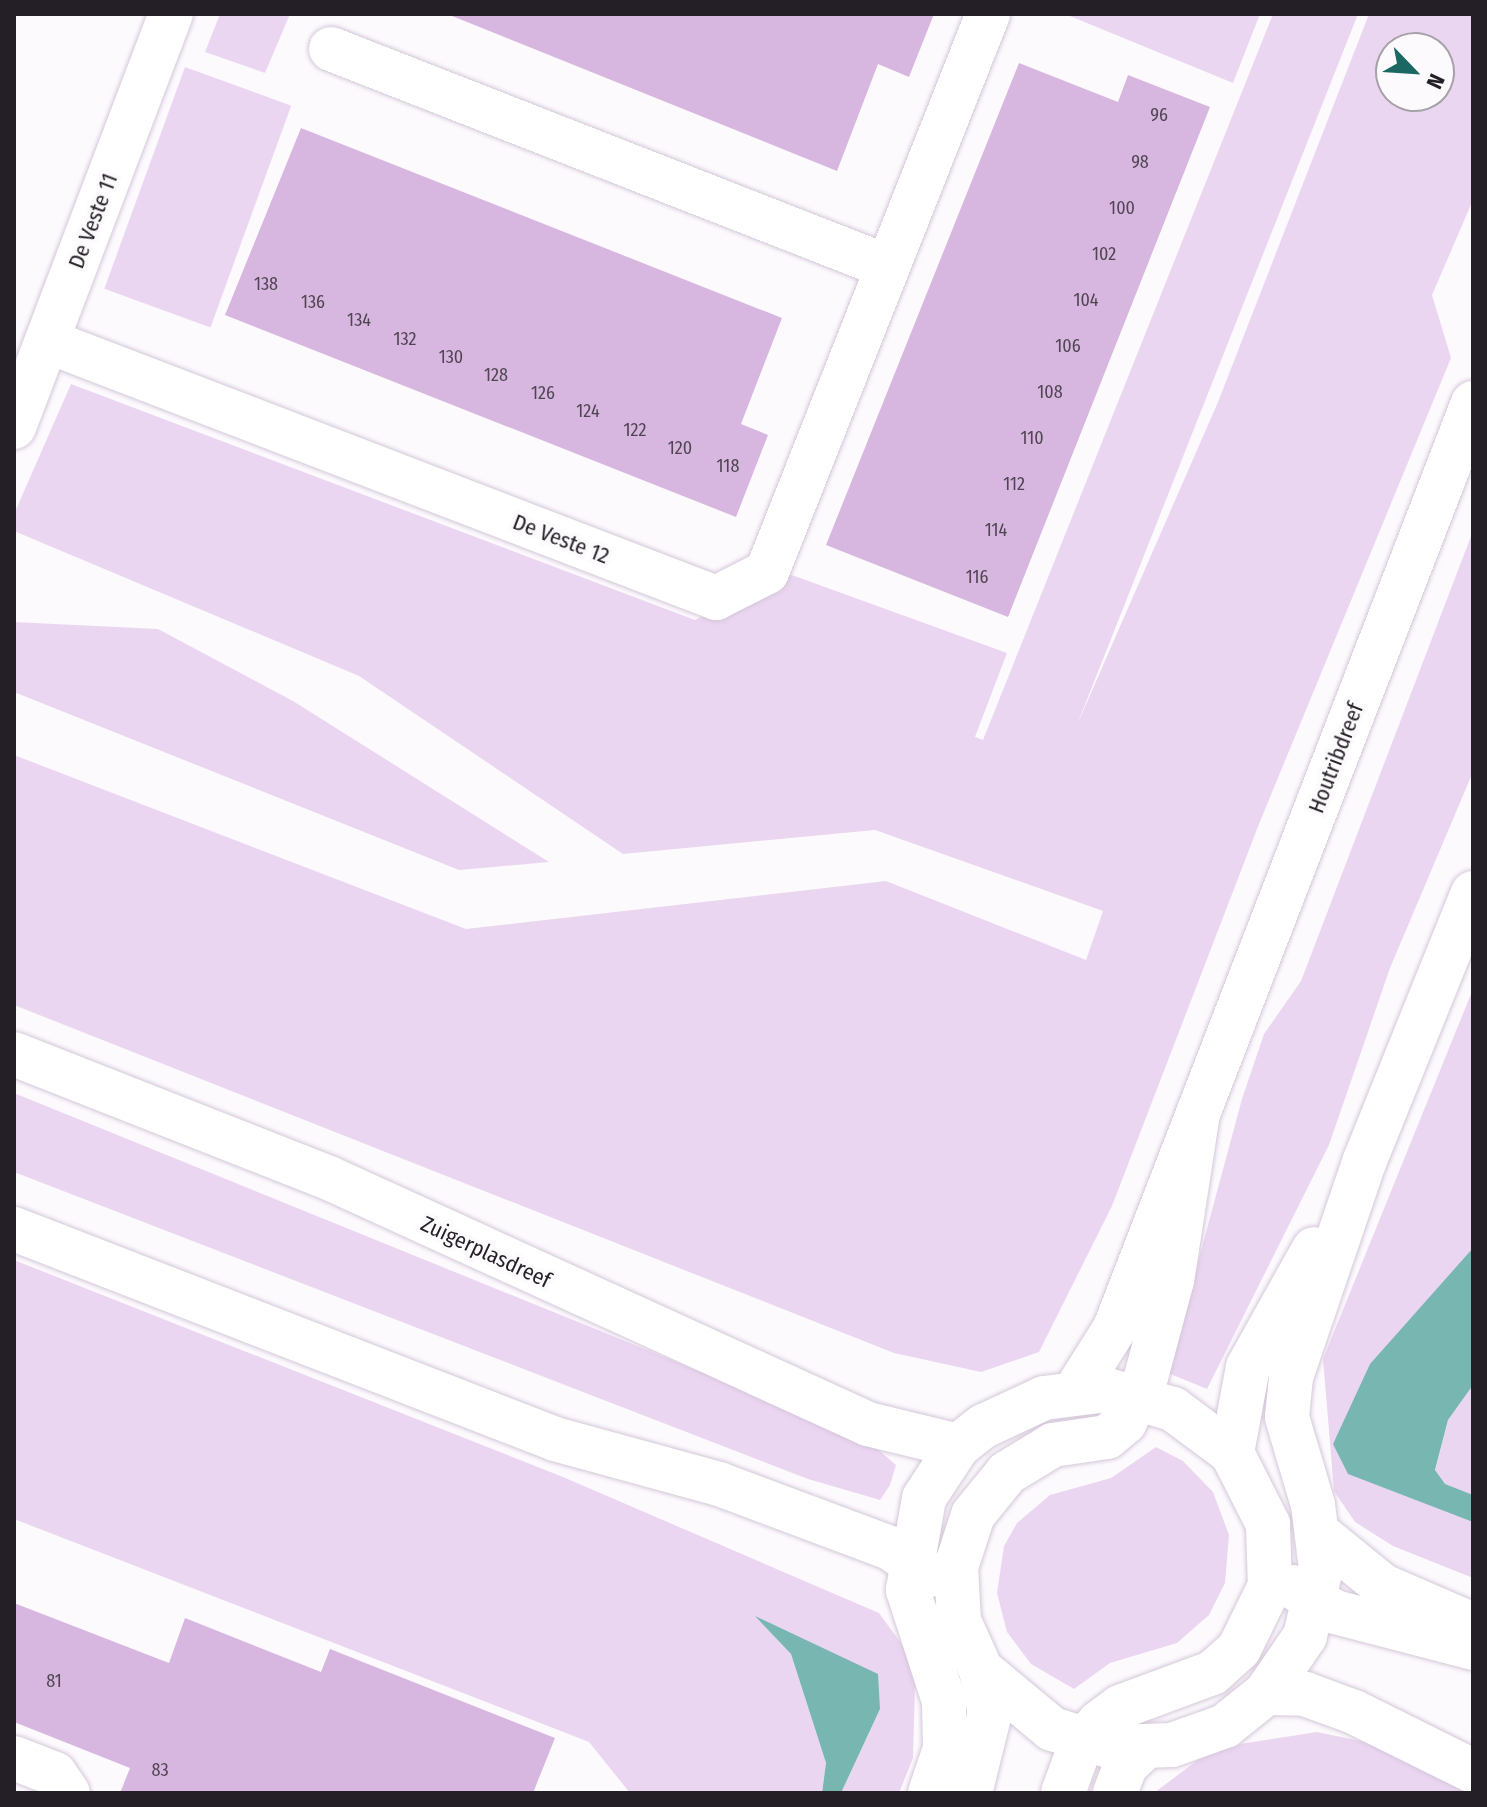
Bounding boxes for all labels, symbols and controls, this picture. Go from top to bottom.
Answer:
north arrow [1375,32,1455,112]
text: N [1420,70,1450,93]
house number: 96 [1150,104,1168,126]
house number: 98 [1131,151,1149,173]
street label: De Veste 11 [63,170,123,272]
house number: 100 [1109,197,1135,219]
house number: 102 [1092,243,1116,265]
house number: 138 [254,273,278,295]
house number: 104 [1073,289,1099,311]
house number: 136 [301,291,325,313]
house number: 134 [347,309,371,331]
house number: 132 [394,328,416,350]
house number: 106 [1055,335,1081,357]
house number: 130 [439,346,463,368]
house number: 128 [484,364,508,386]
house number: 108 [1037,381,1063,403]
house number: 126 [531,382,555,404]
house number: 124 [576,400,600,422]
house number: 122 [624,419,646,441]
house number: 110 [1020,427,1044,449]
house number: 120 [668,437,692,459]
house number: 118 [717,455,739,477]
house number: 112 [1003,473,1025,495]
street label: De Veste 12 [509,509,613,569]
house number: 114 [985,519,1007,541]
house number: 116 [966,566,988,588]
street label: Houtribdreef [1303,699,1369,817]
street label: Zuigerplasdreef [417,1210,555,1294]
house number: 81 [46,1670,62,1692]
house number: 83 [151,1759,169,1781]

